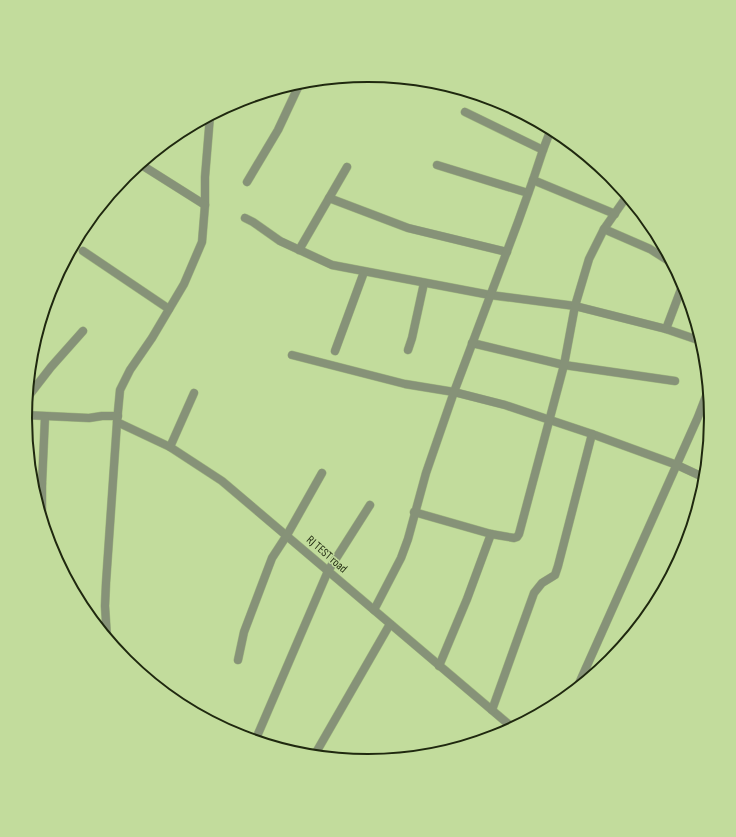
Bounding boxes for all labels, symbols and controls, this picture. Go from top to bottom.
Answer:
street label: RJ TEST road [303,533,350,576]

